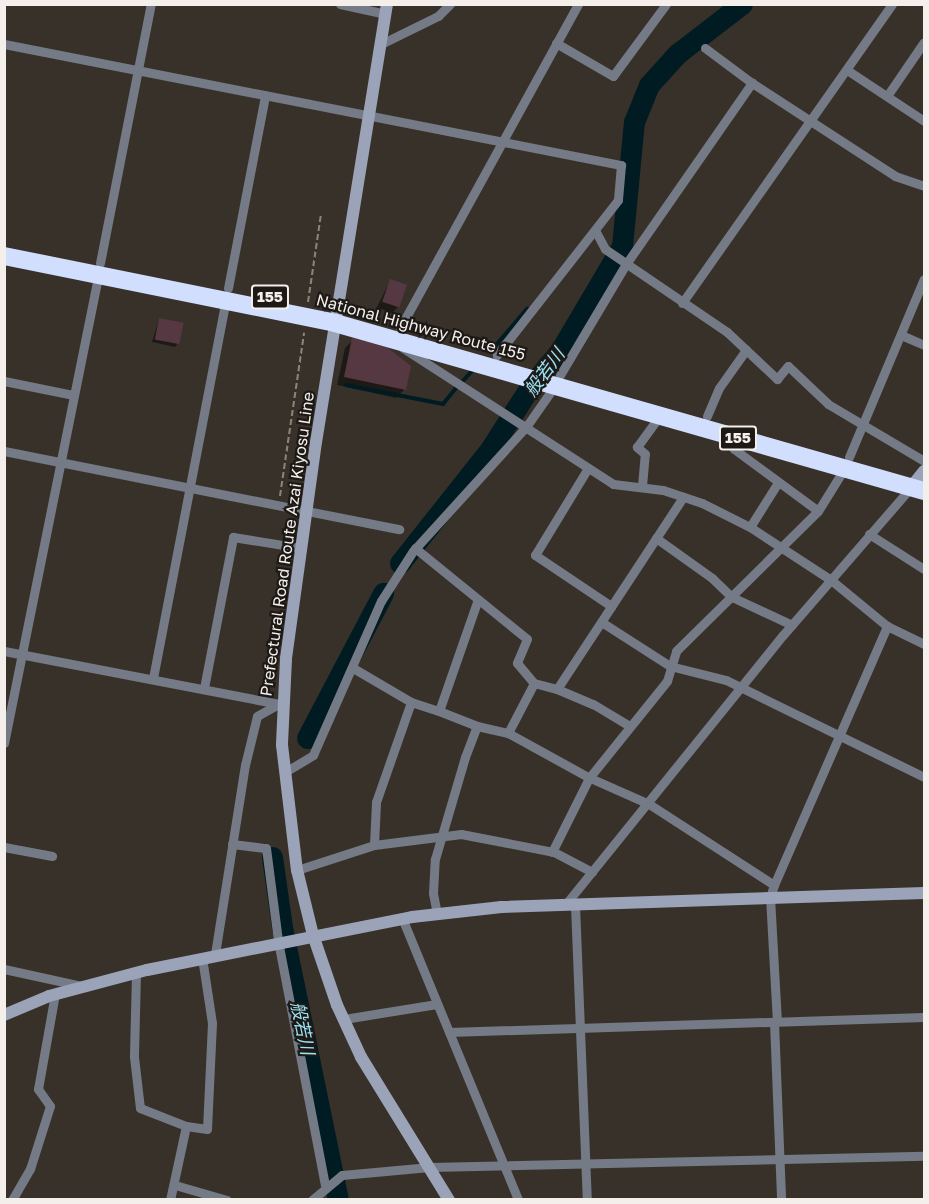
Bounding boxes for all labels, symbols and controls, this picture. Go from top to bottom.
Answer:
road number: 155 [250,285,290,309]
street label: National Highway Route 155 [314,290,528,364]
water label: 般若川 [519,344,569,400]
street label: Prefectural Road Route Azai Kiyosu Line [256,391,318,697]
road number: 155 [718,426,758,450]
water label: 般若川 [287,999,319,1057]

